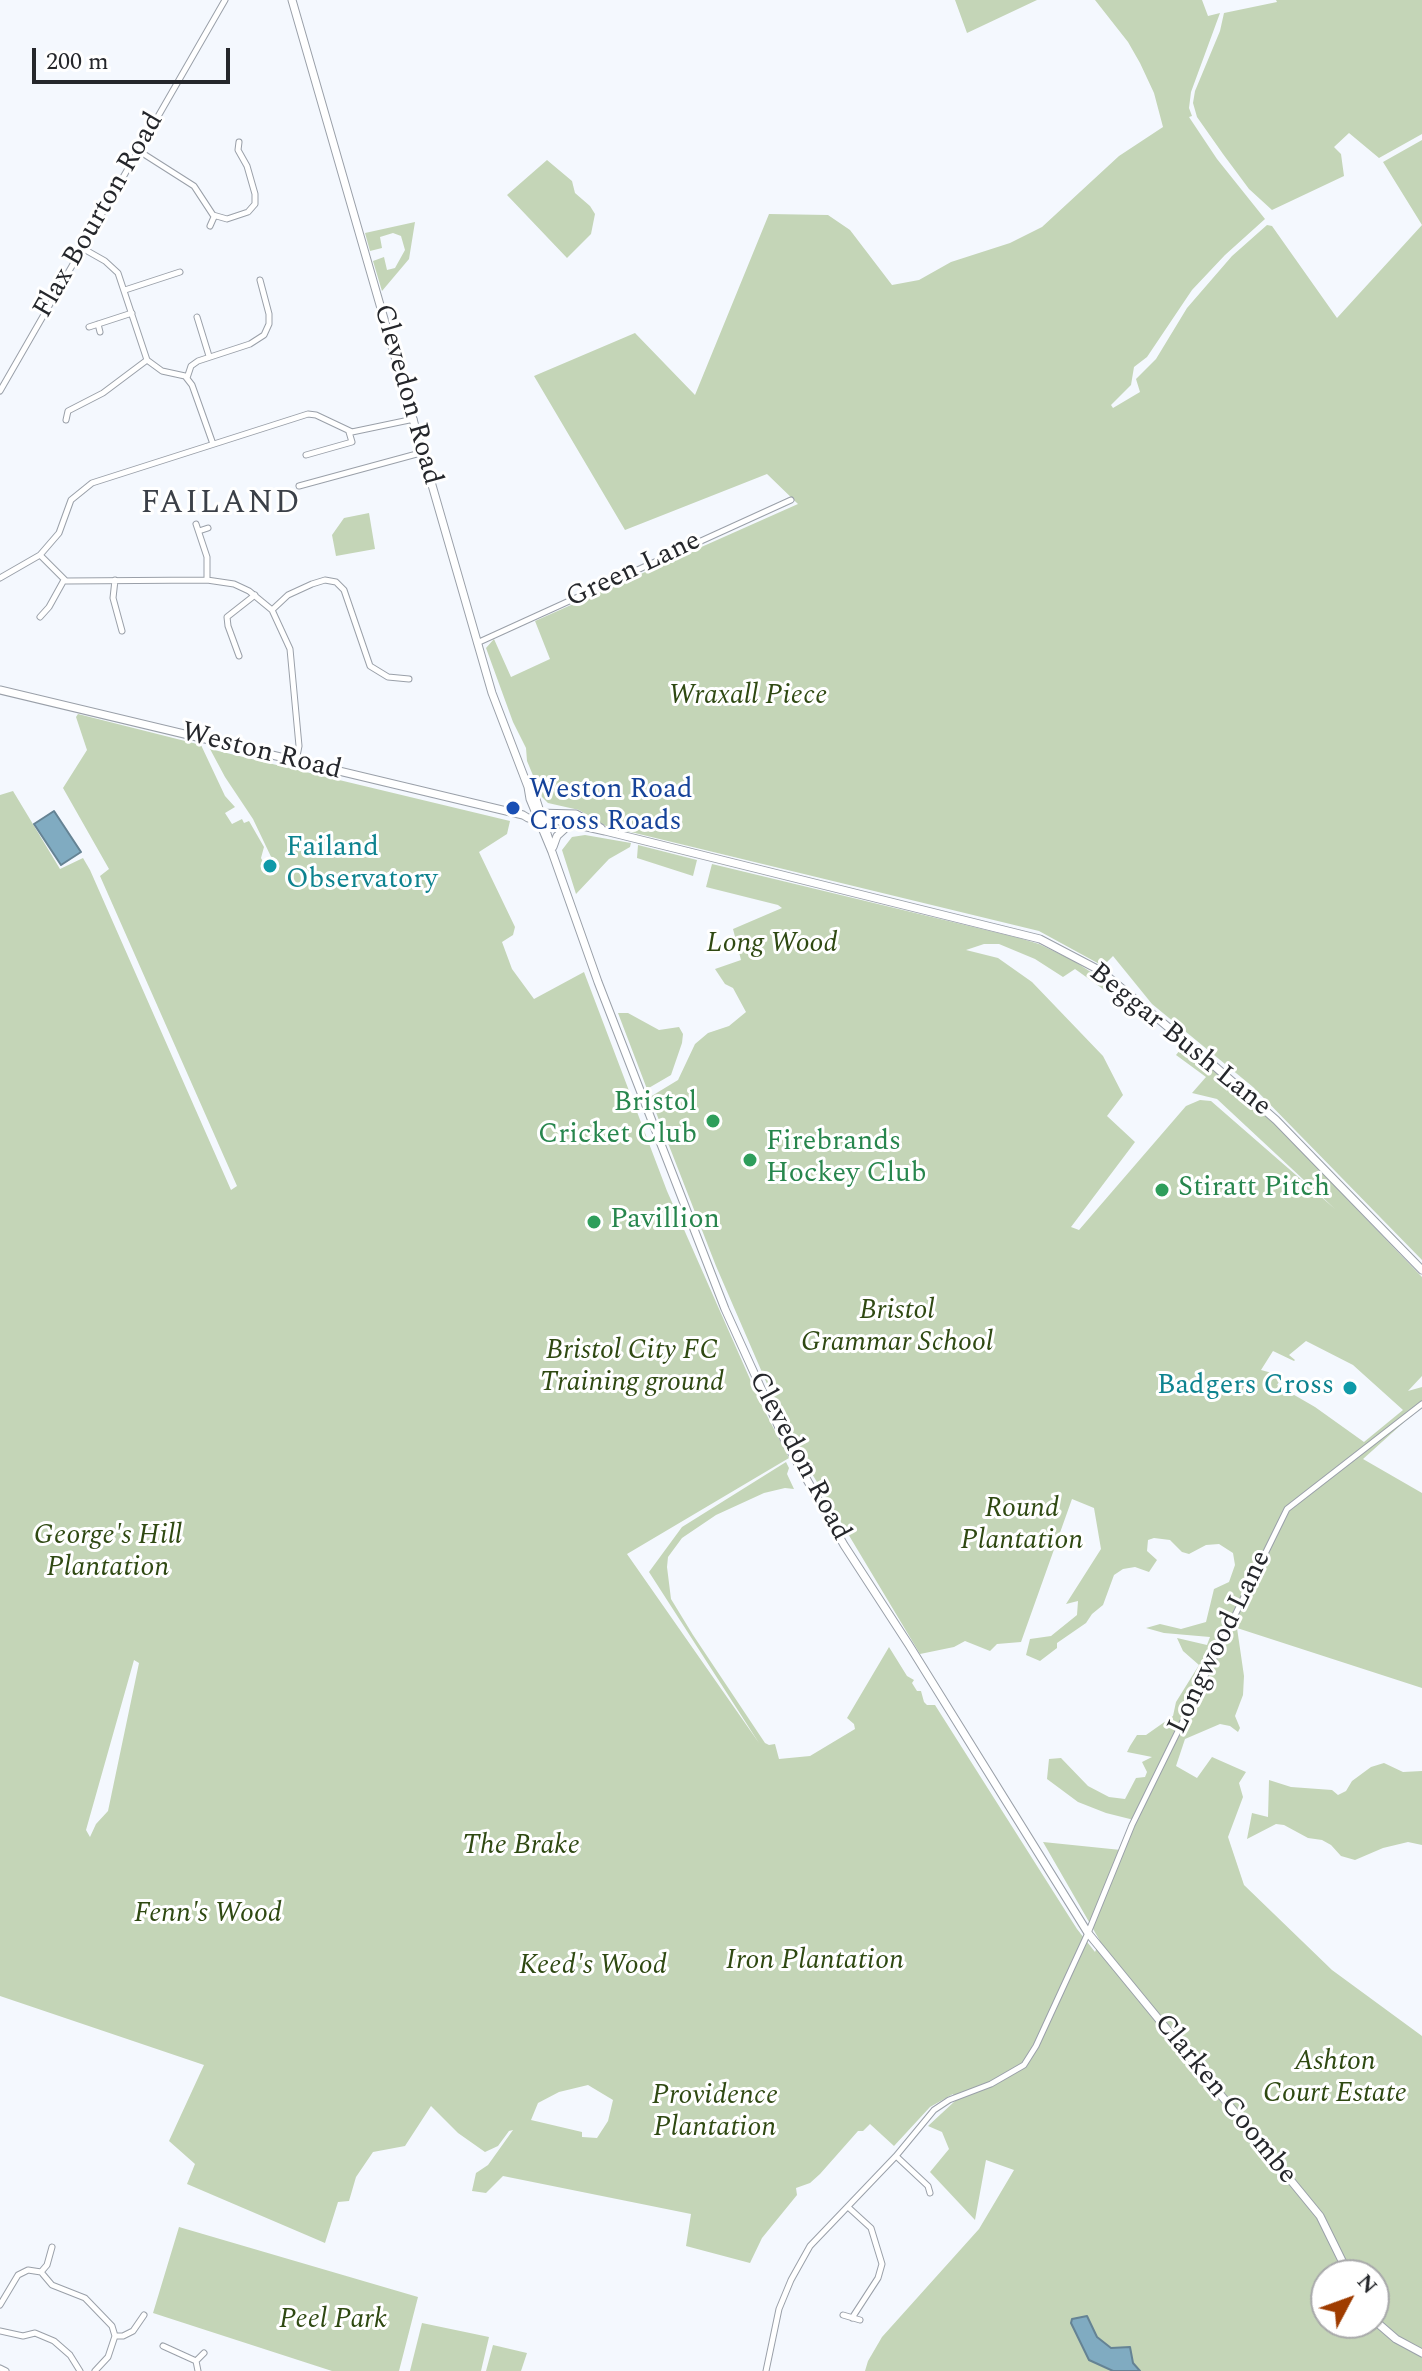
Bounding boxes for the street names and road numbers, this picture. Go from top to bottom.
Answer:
street label: Flax Bourton Road [28,107,172,325]
street label: Clevedon Road [364,301,448,489]
street label: Green Lane [562,525,706,617]
street label: Weston Road [178,717,344,789]
street label: Beggar Bush Lane [1081,957,1277,1125]
street label: Clevedon Road [739,1367,857,1547]
street label: Longwood Lane [1162,1546,1280,1740]
street label: Clarken Coombe [1145,2008,1303,2192]

